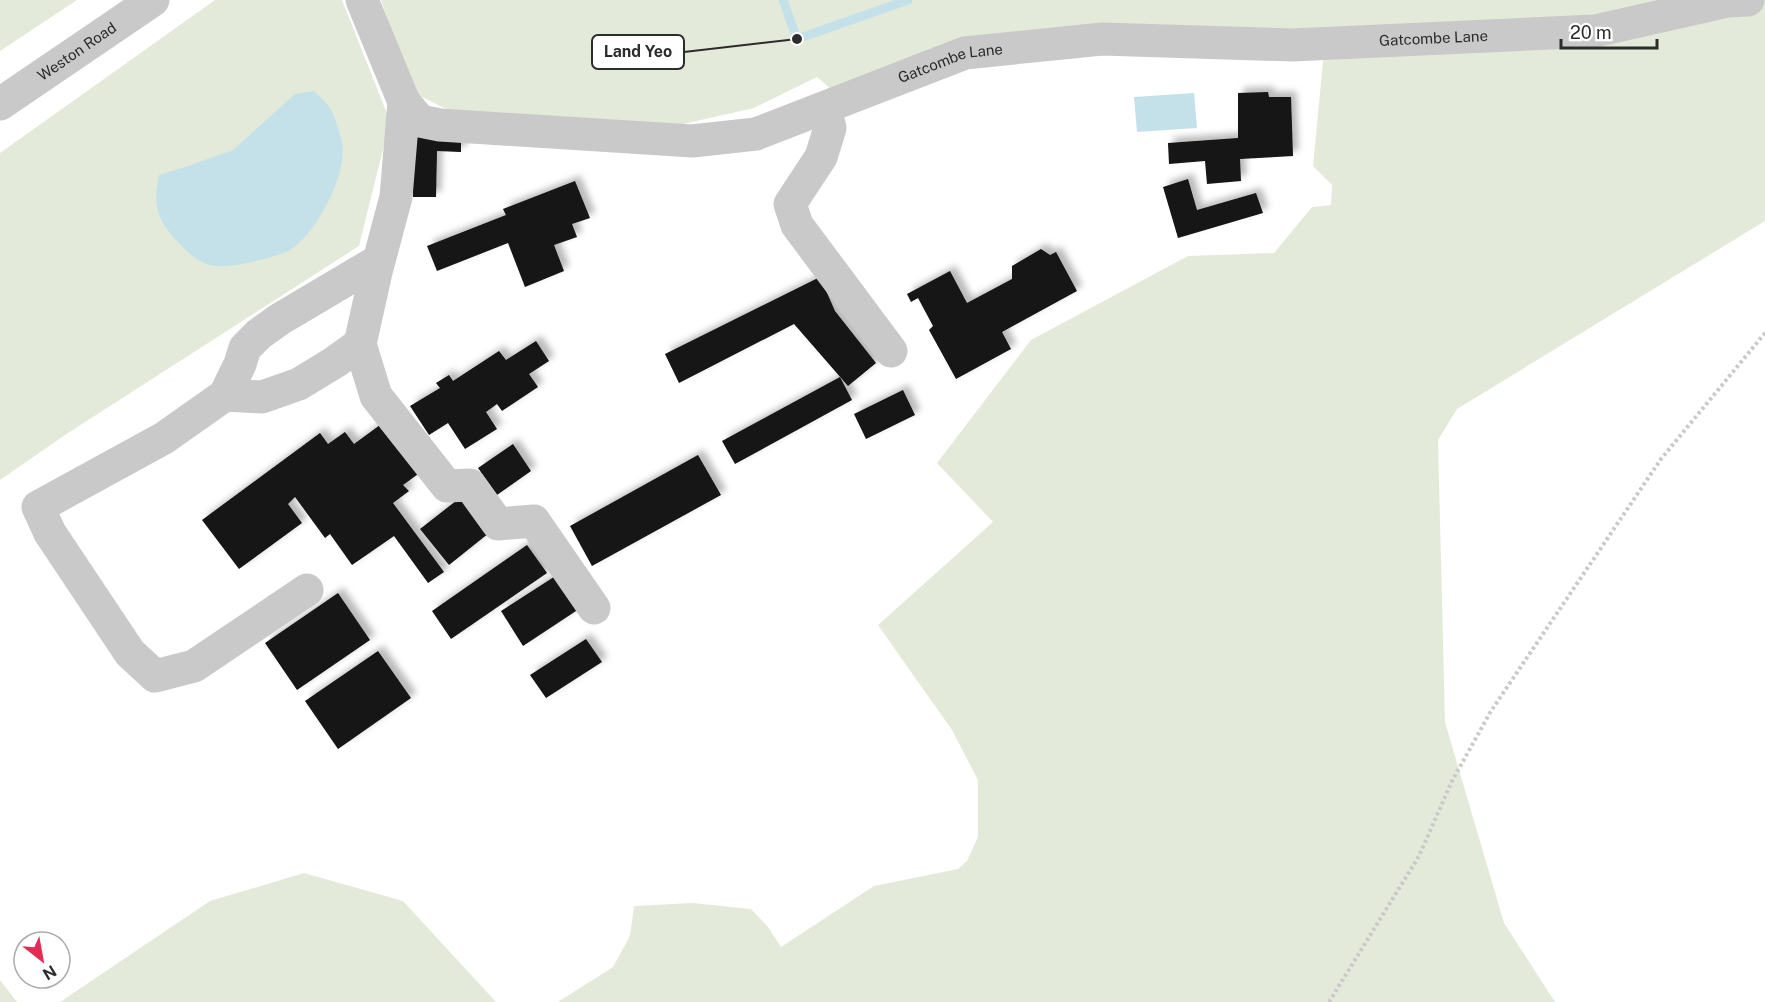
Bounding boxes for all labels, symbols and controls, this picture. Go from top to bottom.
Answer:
scale bar [1561,12,1657,50]
street label: Weston Road [34,19,119,84]
text: 20 m [1570,22,1612,43]
street label: Gatcombe Lane [1379,27,1488,49]
callout: Land Yeo [592,35,684,69]
street label: Gatcombe Lane [895,40,1004,86]
text: Land Yeo [604,42,672,61]
north arrow [12,930,72,990]
text: N [39,961,60,984]

